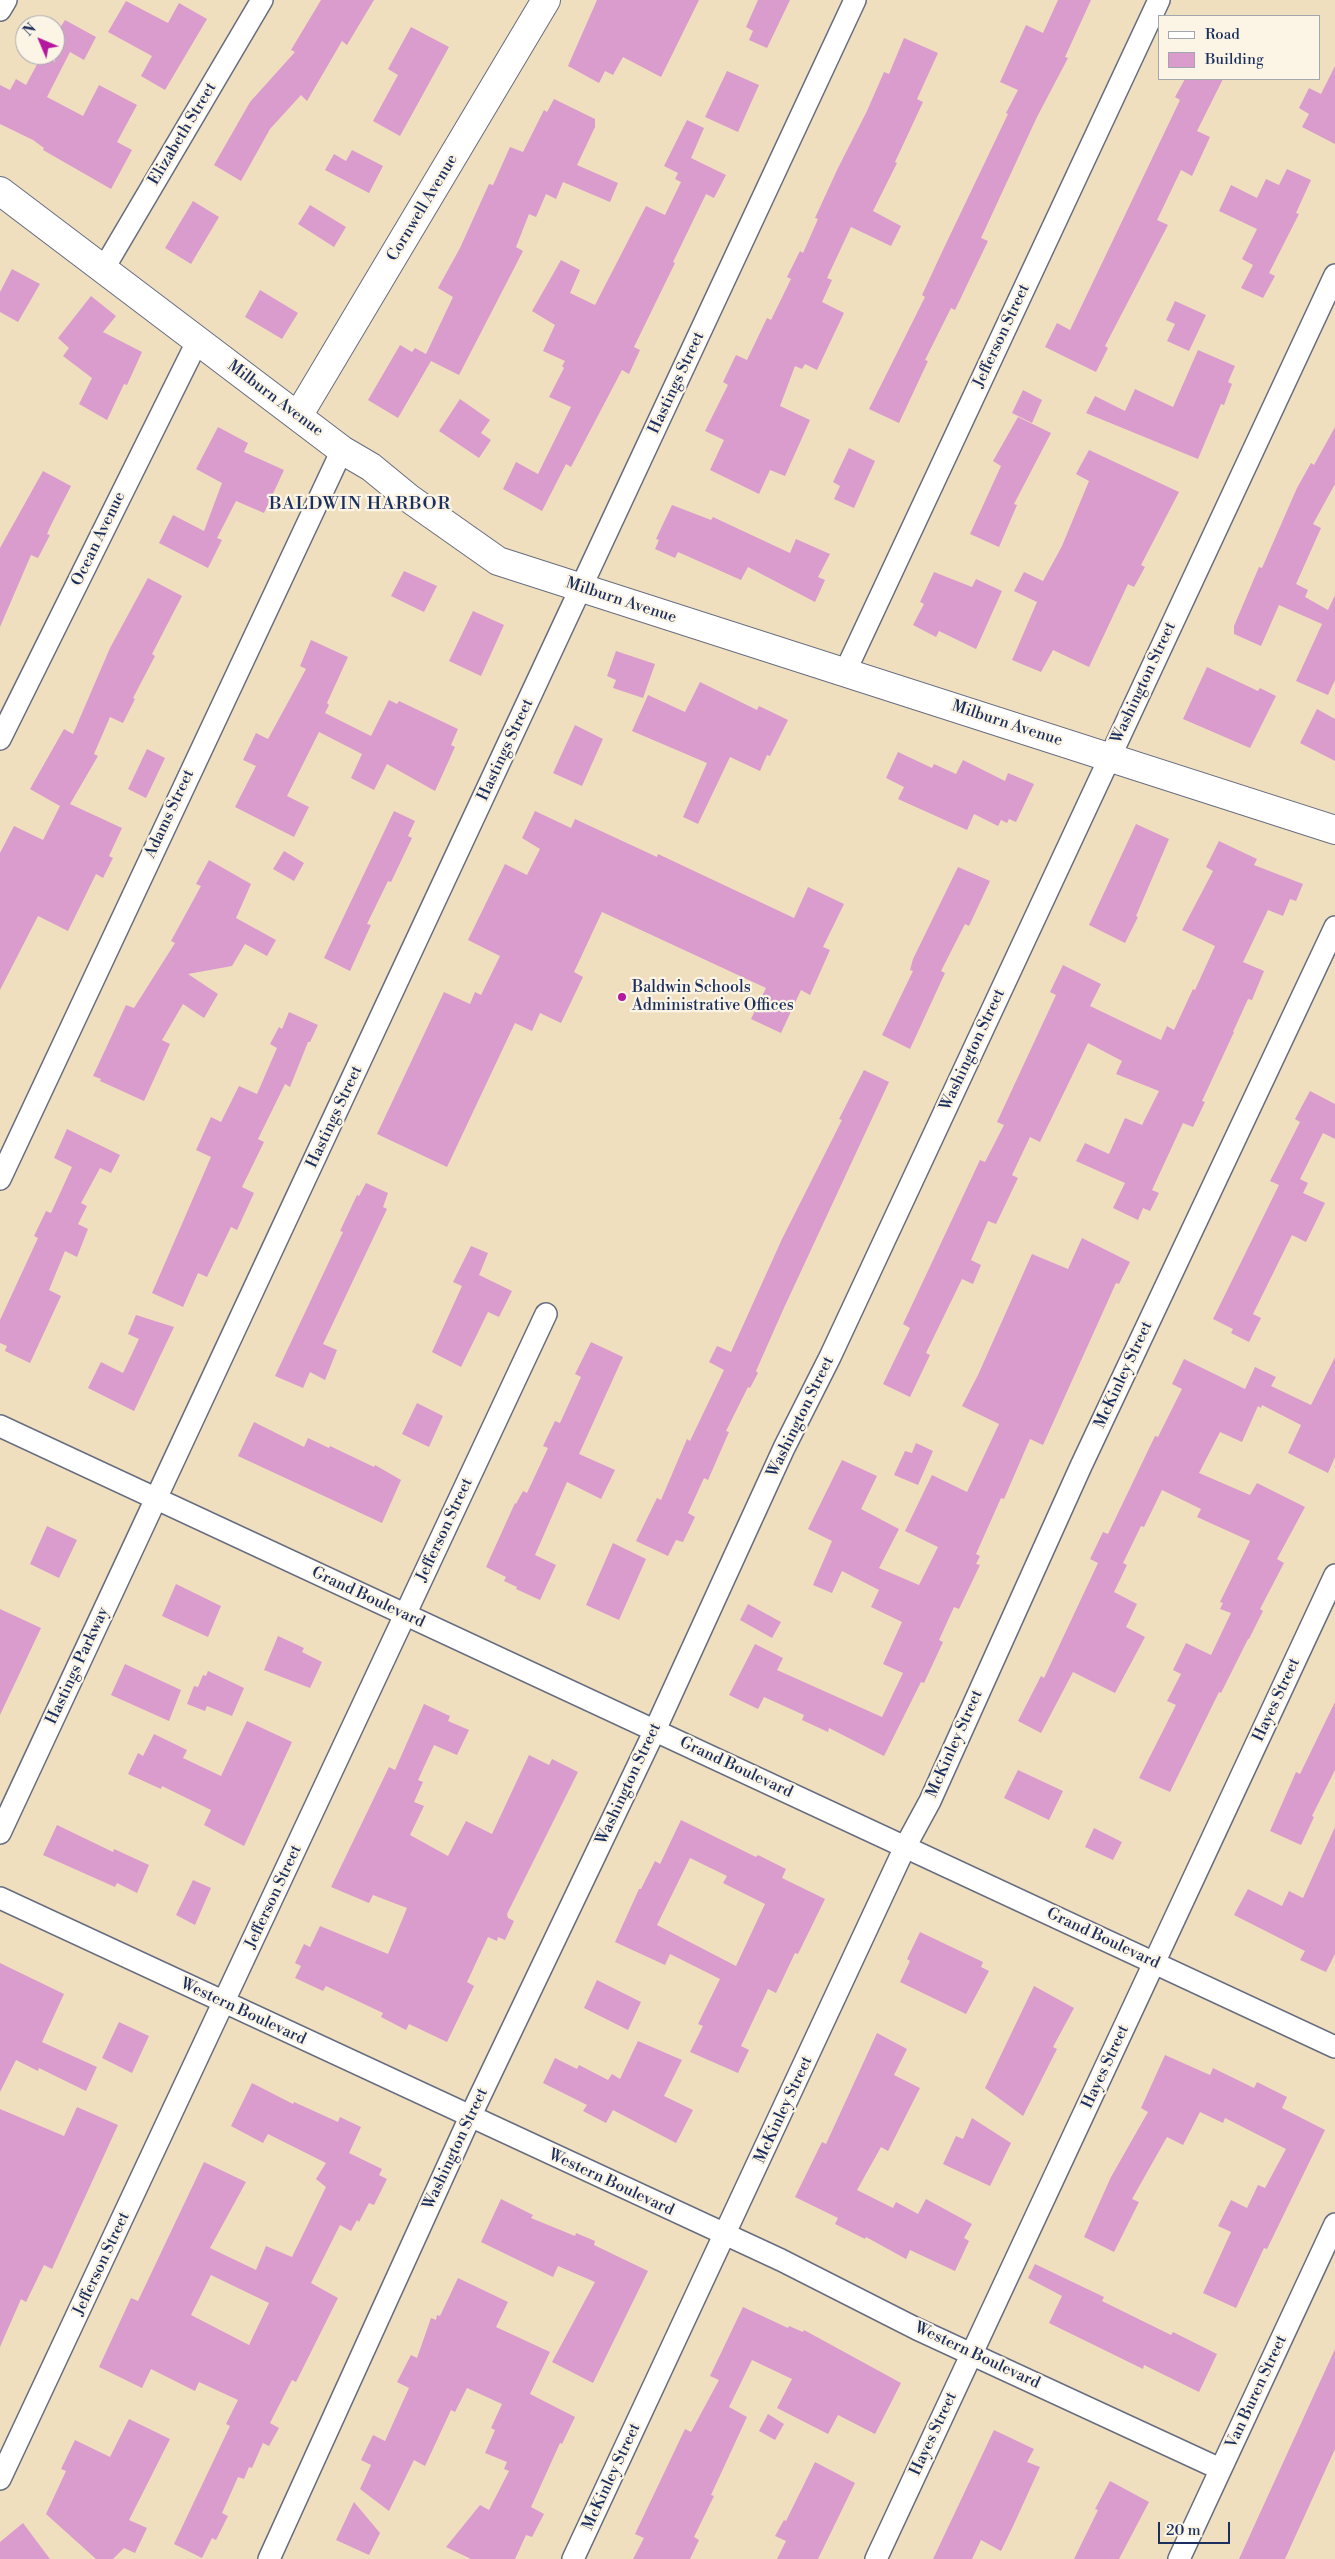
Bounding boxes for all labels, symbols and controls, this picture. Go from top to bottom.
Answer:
north arrow [15,15,65,65]
legend [1158,15,1320,80]
text: N [20,20,40,40]
text: Road [1205,25,1240,44]
text: Building [1205,50,1264,69]
street label: Elizabeth Street [145,79,221,189]
street label: Cornwell Avenue [384,151,462,265]
street label: Jefferson Street [970,281,1034,391]
street label: Hastings Street [645,329,709,437]
street label: Milburn Avenue [223,357,327,441]
street label: Ocean Avenue [68,489,130,589]
district label: BALDWIN HARBOR [267,494,453,516]
street label: Milburn Avenue [563,574,679,628]
street label: Washington Street [1107,619,1181,747]
street label: Hastings Street [474,696,538,804]
street label: Milburn Avenue [949,697,1065,751]
street label: Adams Street [141,767,199,861]
place label: Baldwin Schools Administrative Offices [632,978,794,1016]
street label: Washington Street [936,986,1010,1114]
marker: Baldwin Schools Administrative Offices [616,991,628,1003]
street label: Hastings Street [303,1063,367,1171]
street label: McKinley Street [1091,1318,1157,1432]
street label: Washington Street [763,1353,839,1481]
street label: Jefferson Street [413,1475,477,1585]
street label: Grand Boulevard [308,1563,428,1633]
street label: Hastings Parkway [42,1604,114,1728]
street label: Hayes Street [1249,1655,1305,1745]
street label: McKinley Street [923,1687,987,1801]
street label: Washington Street [592,1720,666,1848]
street label: Grand Boulevard [676,1733,796,1803]
street label: Jefferson Street [242,1842,306,1952]
street label: Grand Boulevard [1043,1904,1163,1974]
street label: Western Boulevard [177,1974,309,2050]
street label: Hayes Street [1078,2022,1134,2112]
street label: McKinley Street [751,2053,817,2167]
street label: Washington Street [419,2085,493,2213]
street label: Western Boulevard [545,2145,677,2221]
street label: Jefferson Street [70,2209,134,2319]
street label: Western Boulevard [911,2318,1043,2394]
street label: Van Buren Street [1222,2332,1292,2452]
street label: Hayes Street [906,2389,962,2479]
street label: McKinley Street [579,2420,645,2534]
scale bar [1160,2512,1232,2544]
text: 20 m [1166,2521,1201,2540]

